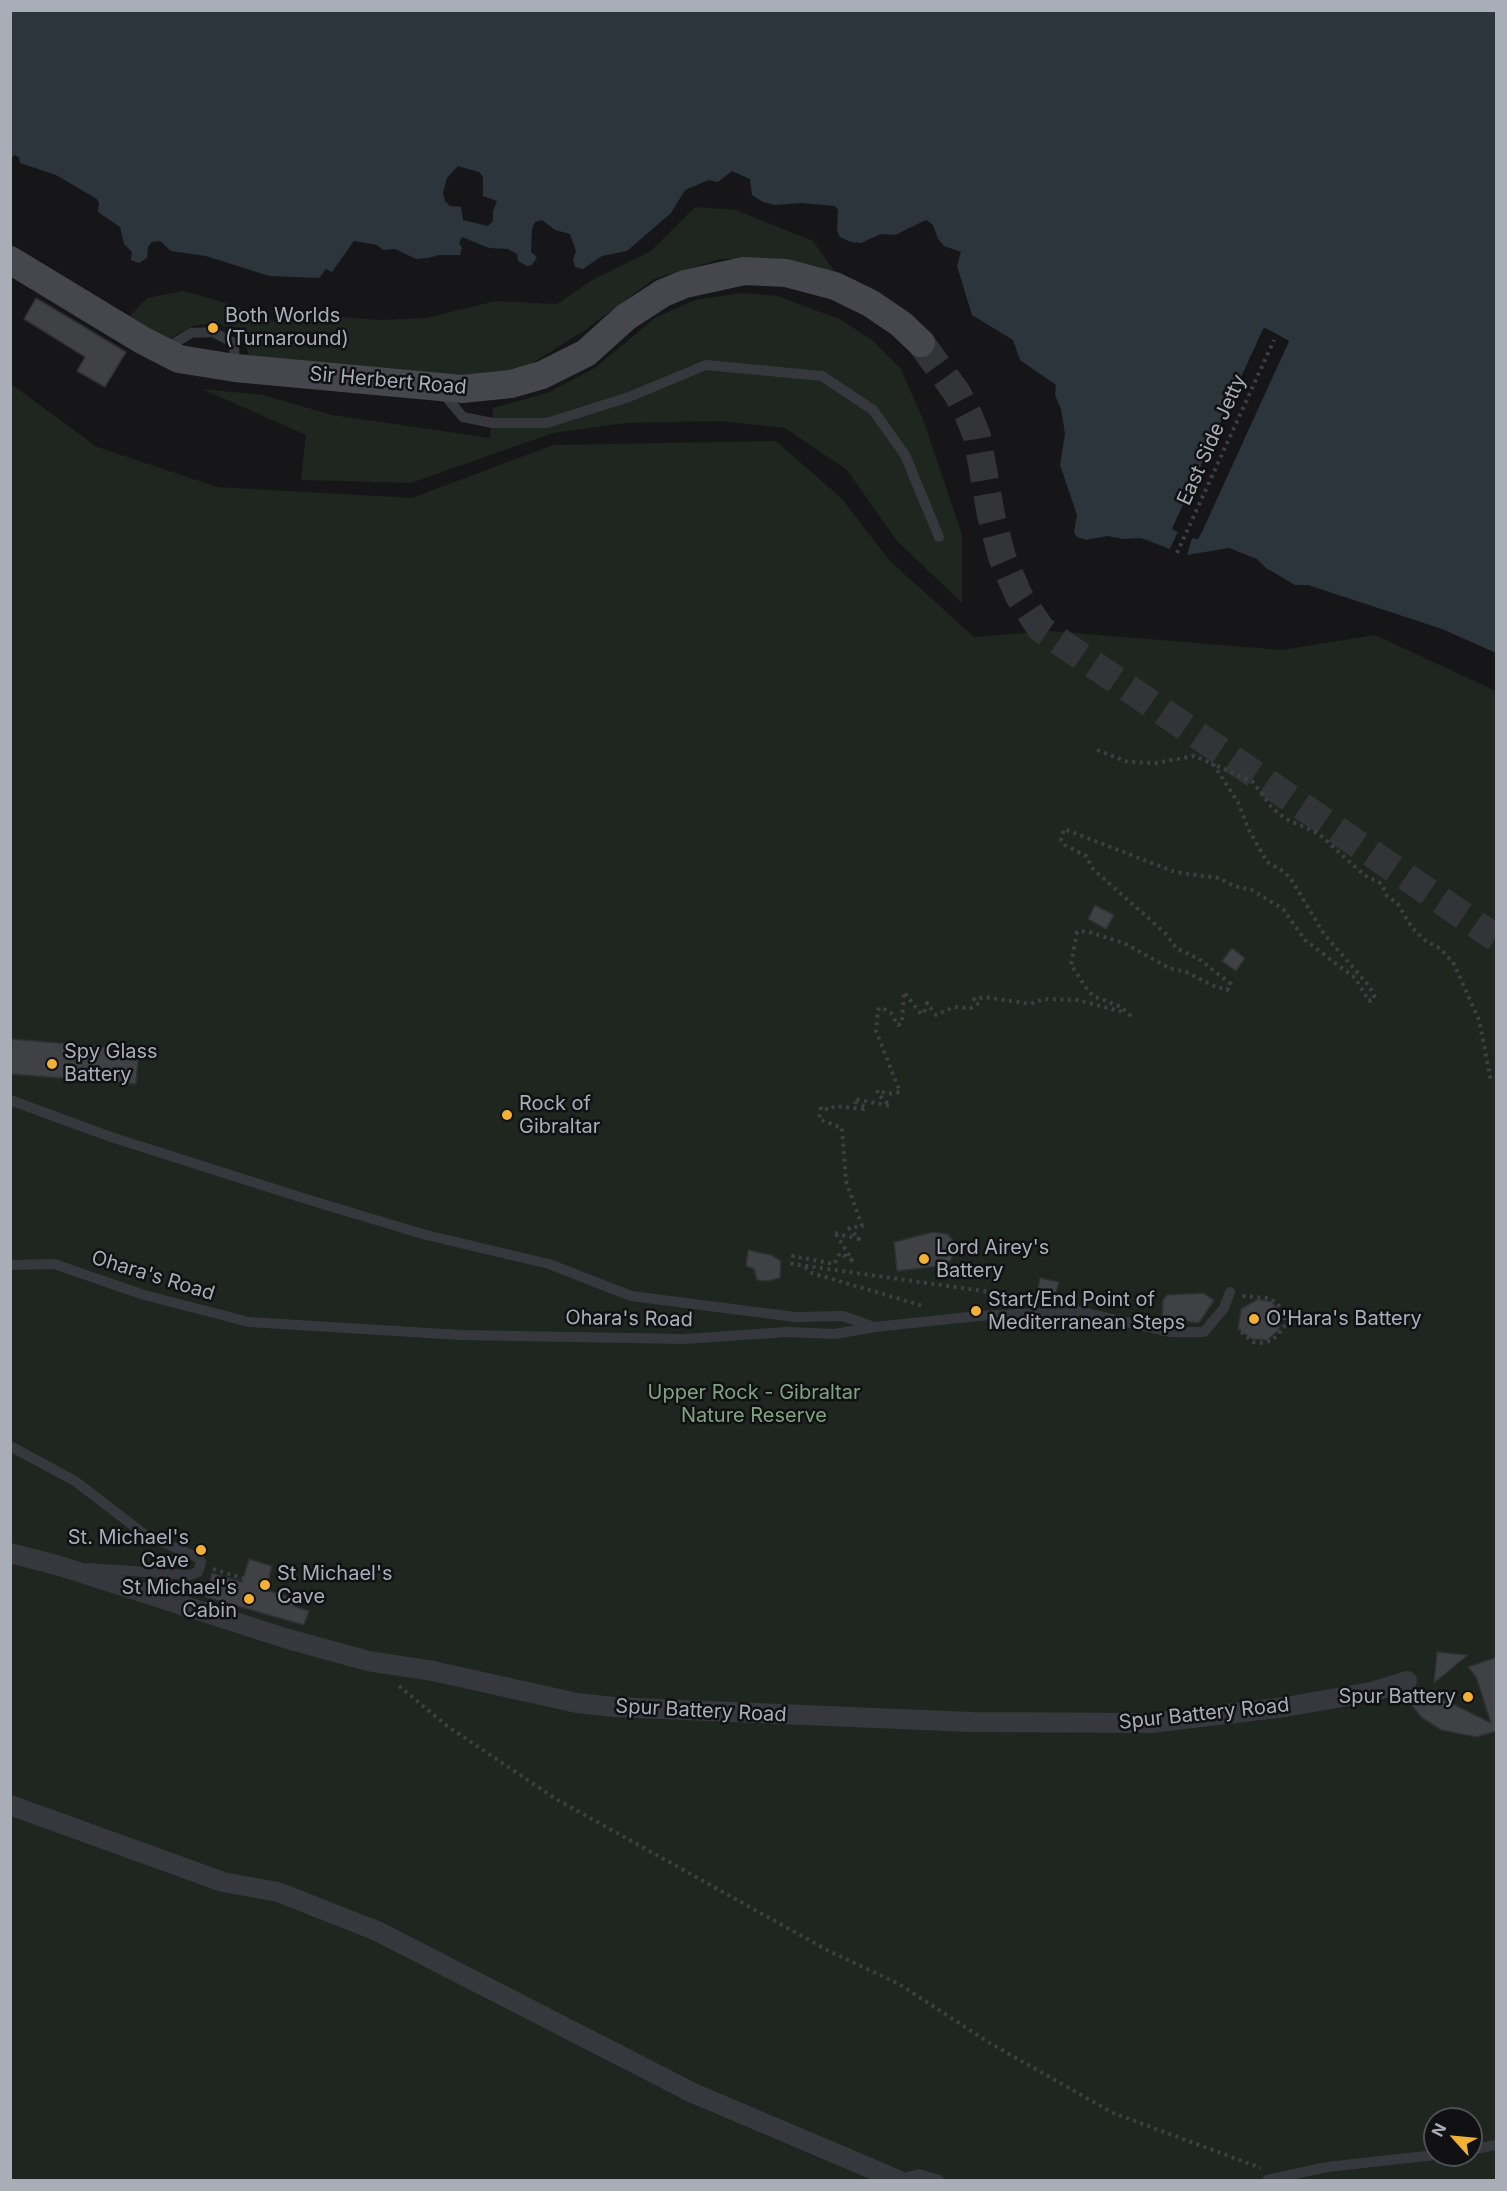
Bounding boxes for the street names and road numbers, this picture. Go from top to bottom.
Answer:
street label: Sir Herbert Road [309,362,467,400]
street label: East Side Jetty [1172,371,1252,509]
street label: Ohara's Road [89,1246,217,1306]
street label: Ohara's Road [565,1306,693,1332]
street label: Spur Battery Road [1118,1693,1290,1735]
street label: Spur Battery Road [615,1695,787,1727]

